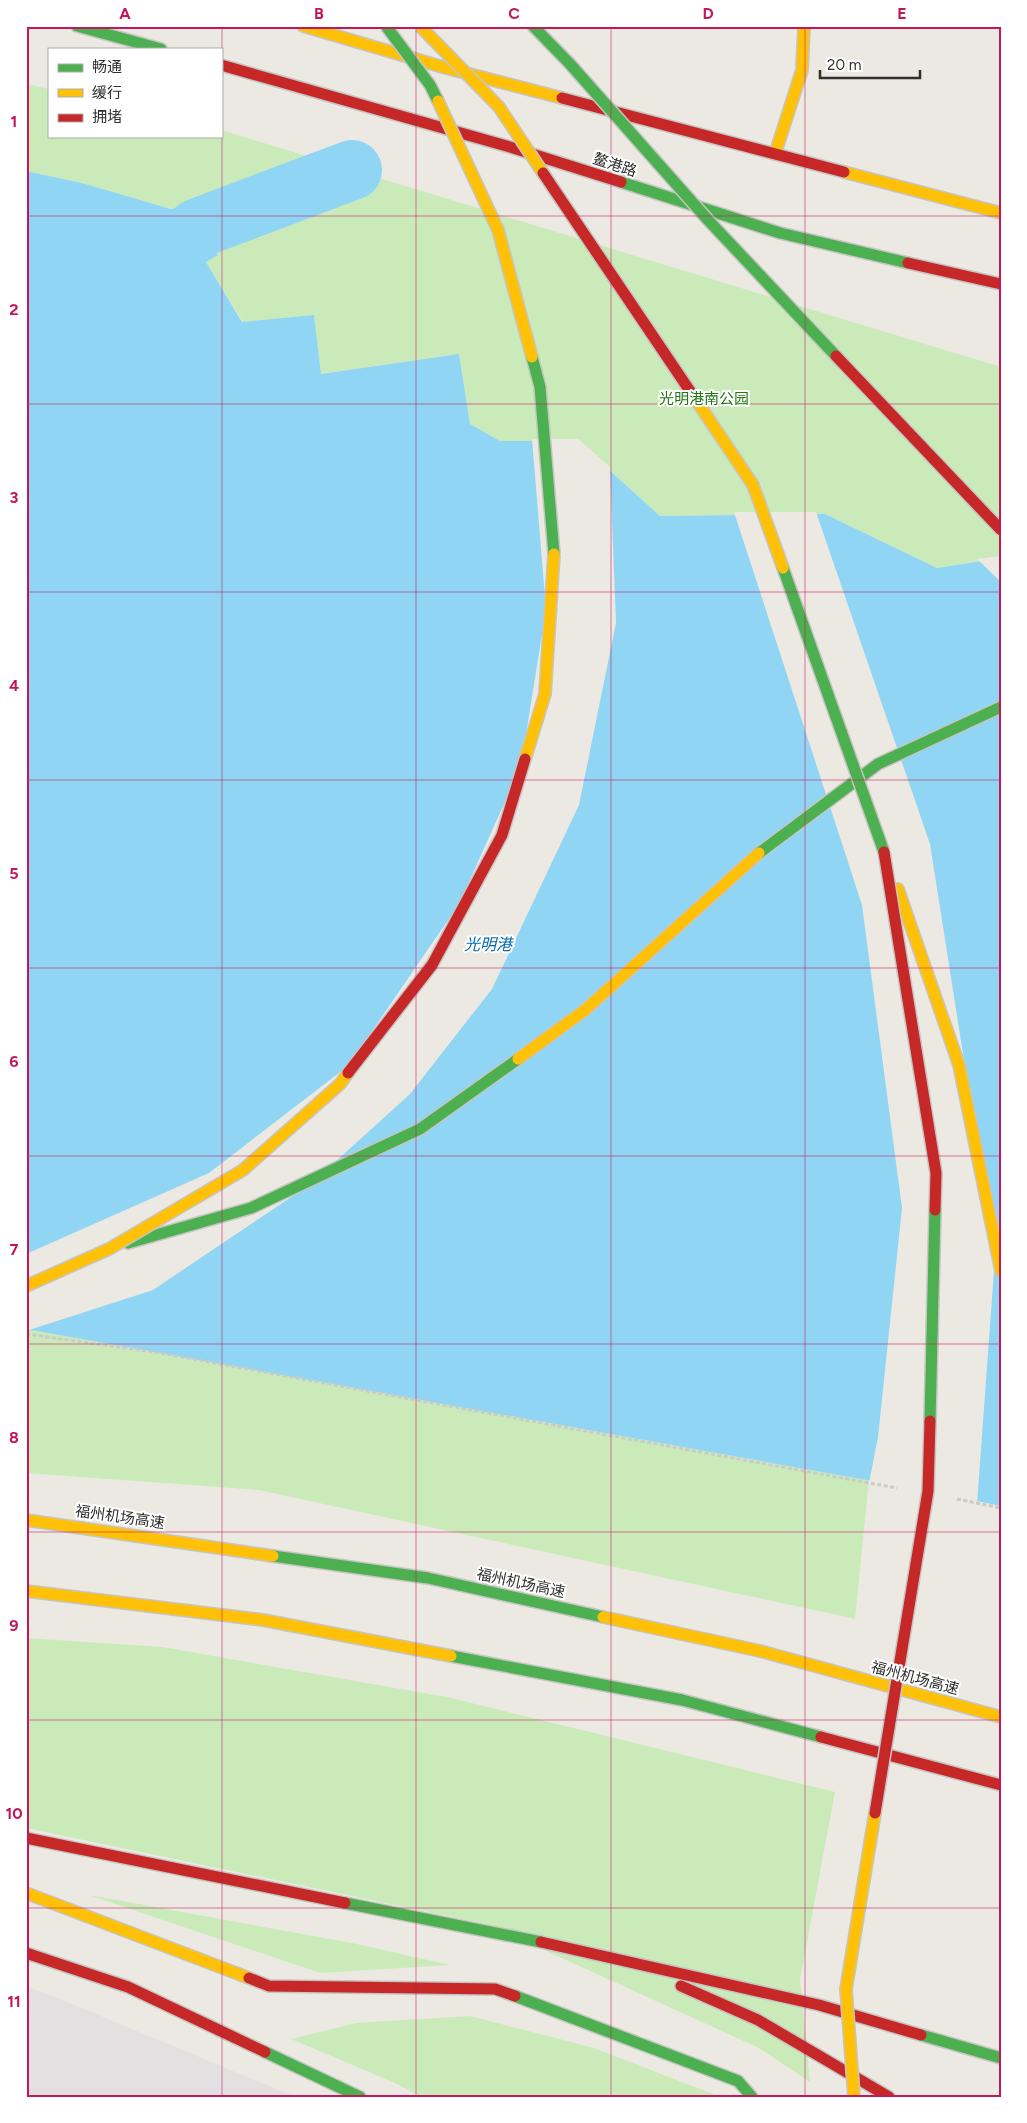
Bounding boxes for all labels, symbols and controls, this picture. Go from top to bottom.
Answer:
text: A [119,4,131,23]
text: B [314,4,324,23]
text: C [508,4,520,23]
text: D [702,4,714,23]
text: E [897,4,907,23]
legend [48,48,222,138]
scale bar [820,48,920,80]
text: 20 m [827,56,861,74]
text: 畅通 [92,58,122,76]
text: 缓行 [92,84,122,102]
text: 拥堵 [92,108,122,126]
text: 1 [11,112,17,131]
street label: 鳌港路 [591,149,639,181]
text: 2 [9,300,19,319]
park label: 光明港南公园 [659,390,749,408]
text: 3 [10,488,19,507]
text: 4 [9,676,19,695]
text: 5 [9,864,19,883]
water label: 光明港 [464,935,514,954]
text: 6 [9,1052,19,1071]
text: 7 [10,1240,19,1259]
text: 8 [9,1428,19,1447]
street label: 福州机场高速 [74,1502,166,1532]
street label: 福州机场高速 [475,1565,567,1601]
text: 9 [9,1616,19,1635]
street label: 福州机场高速 [869,1658,961,1698]
text: 10 [5,1804,23,1823]
text: 11 [7,1992,21,2011]

